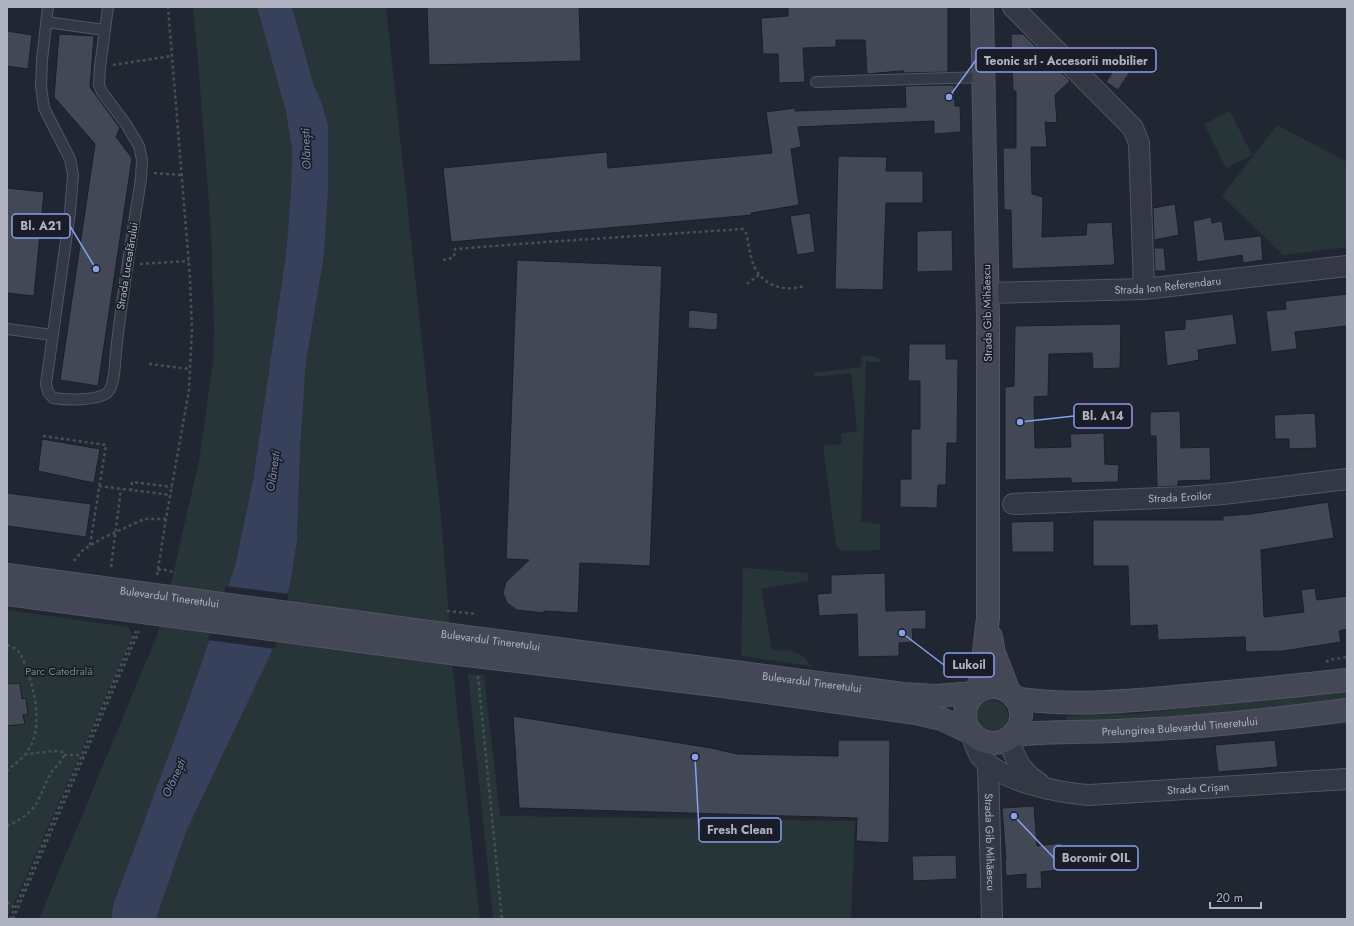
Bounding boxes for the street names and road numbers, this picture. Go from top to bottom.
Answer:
street label: Strada Luceafărului [112,221,142,311]
street label: Strada Gib Mihăescu [978,264,996,362]
street label: Strada Ion Referendaru [1114,272,1222,298]
street label: Strada Eroilor [1148,487,1212,507]
street label: Bulevardul Tineretului [119,582,220,612]
street label: Bulevardul Tineretului [440,626,541,655]
street label: Bulevardul Tineretului [761,668,863,697]
street label: Prelungirea Bulevardul Tineretului [1102,713,1259,739]
street label: Strada Crișan [1167,778,1230,798]
street label: Strada Gib Mihăescu [981,793,999,891]

